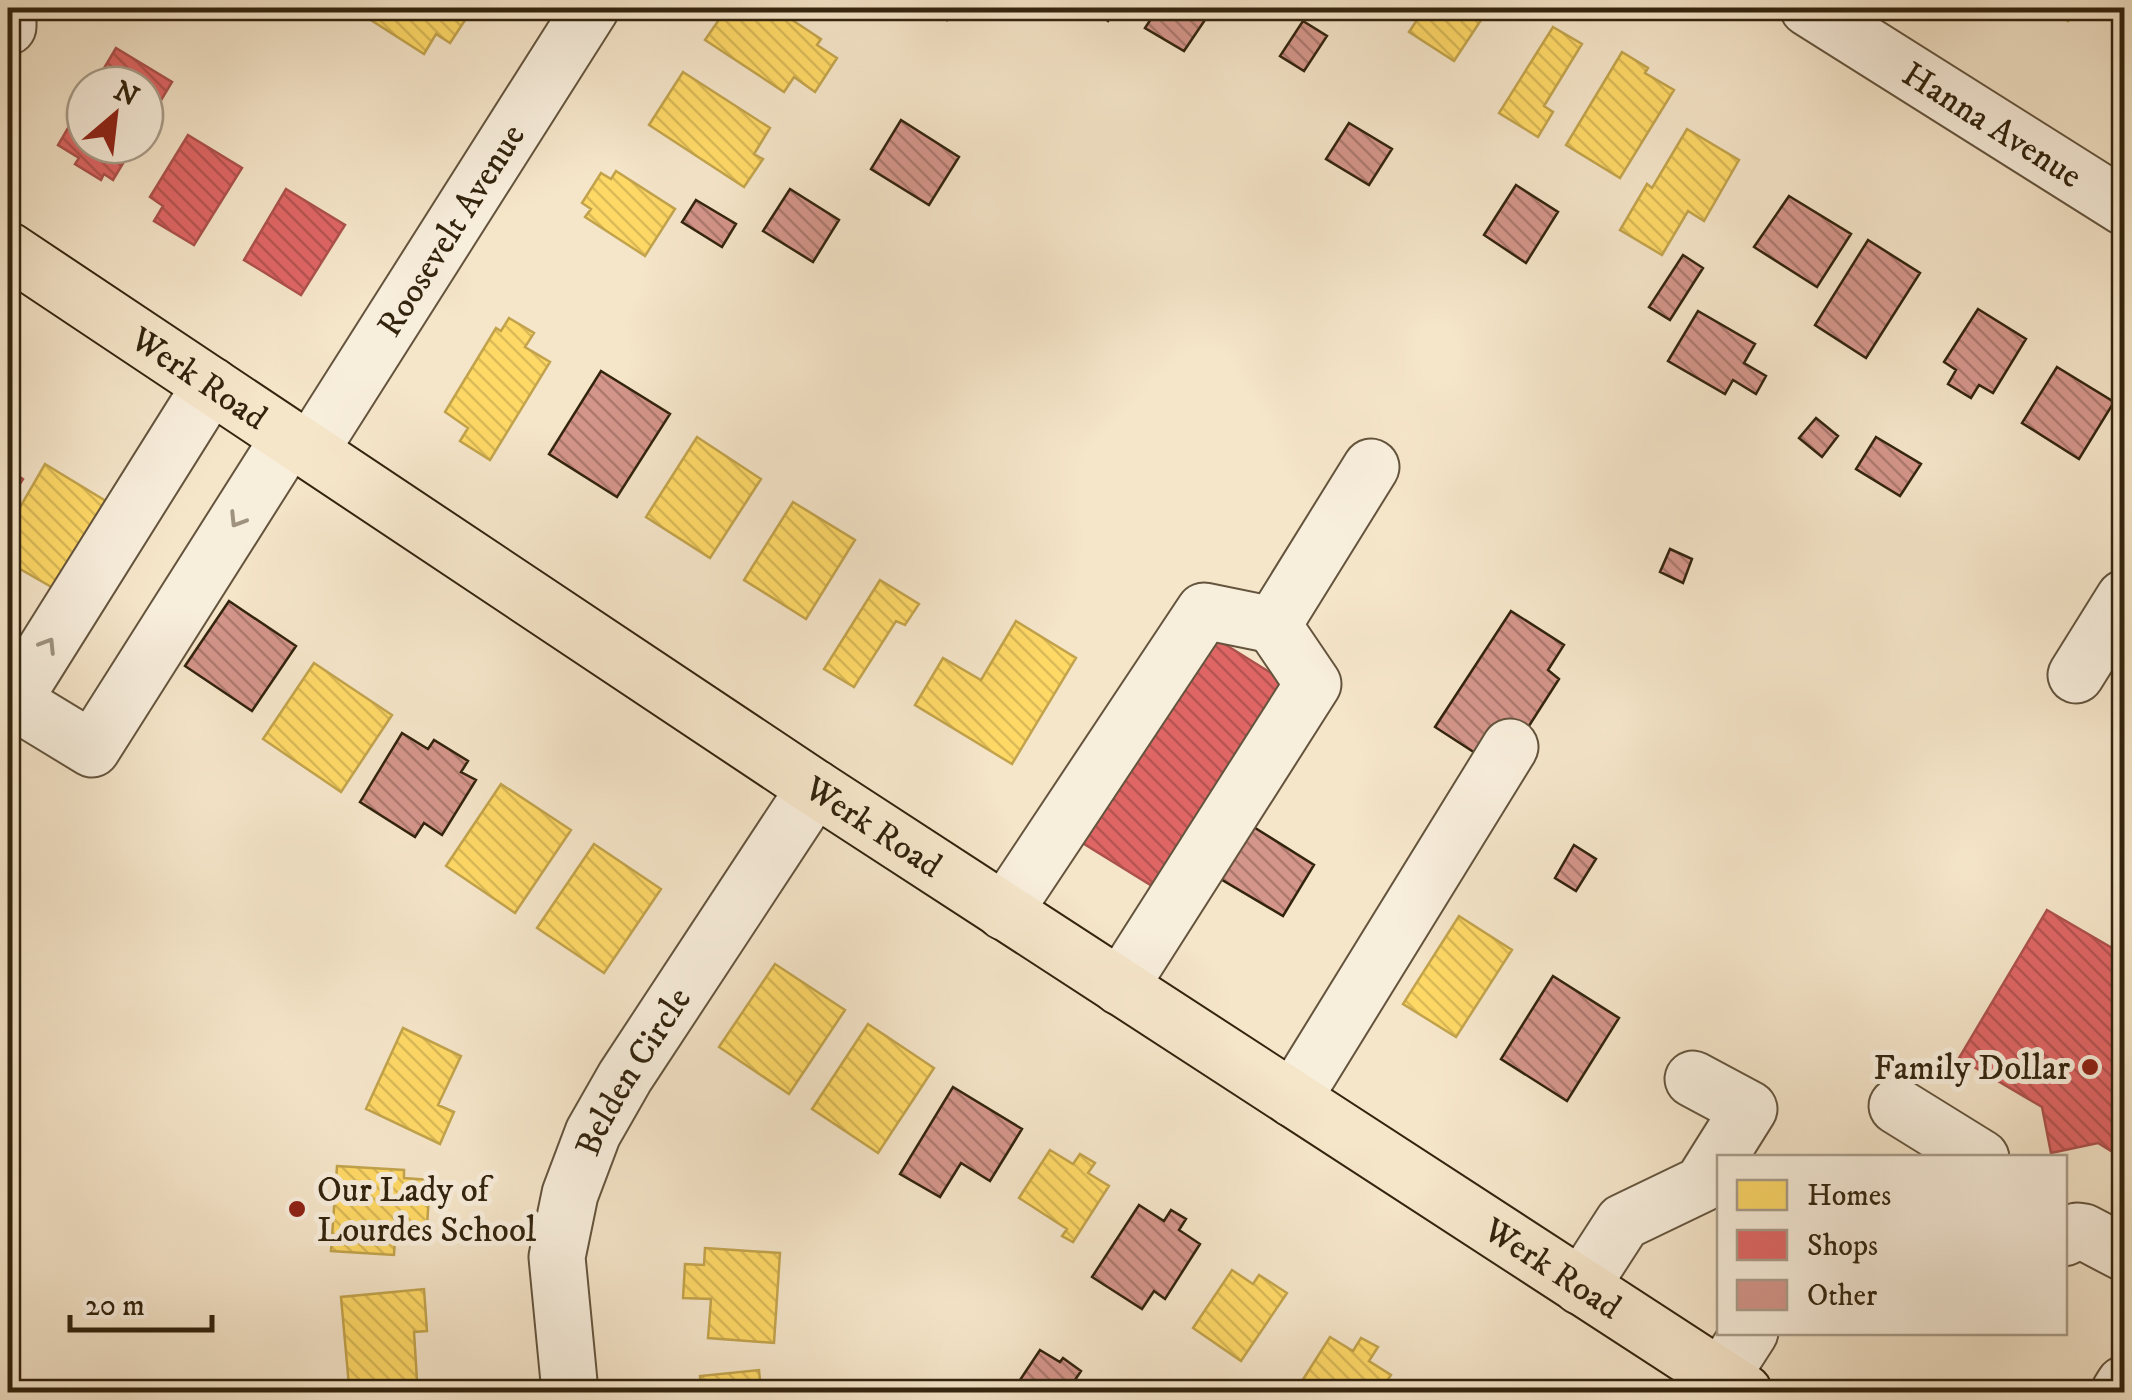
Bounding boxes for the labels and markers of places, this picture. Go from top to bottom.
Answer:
place label: Family Dollar [1873,1047,2070,1091]
marker: Family Dollar [2079,1056,2101,1078]
place label: Our Lady of Lourdes School [317,1169,537,1253]
marker: Our Lady of Lourdes School [286,1198,308,1220]

